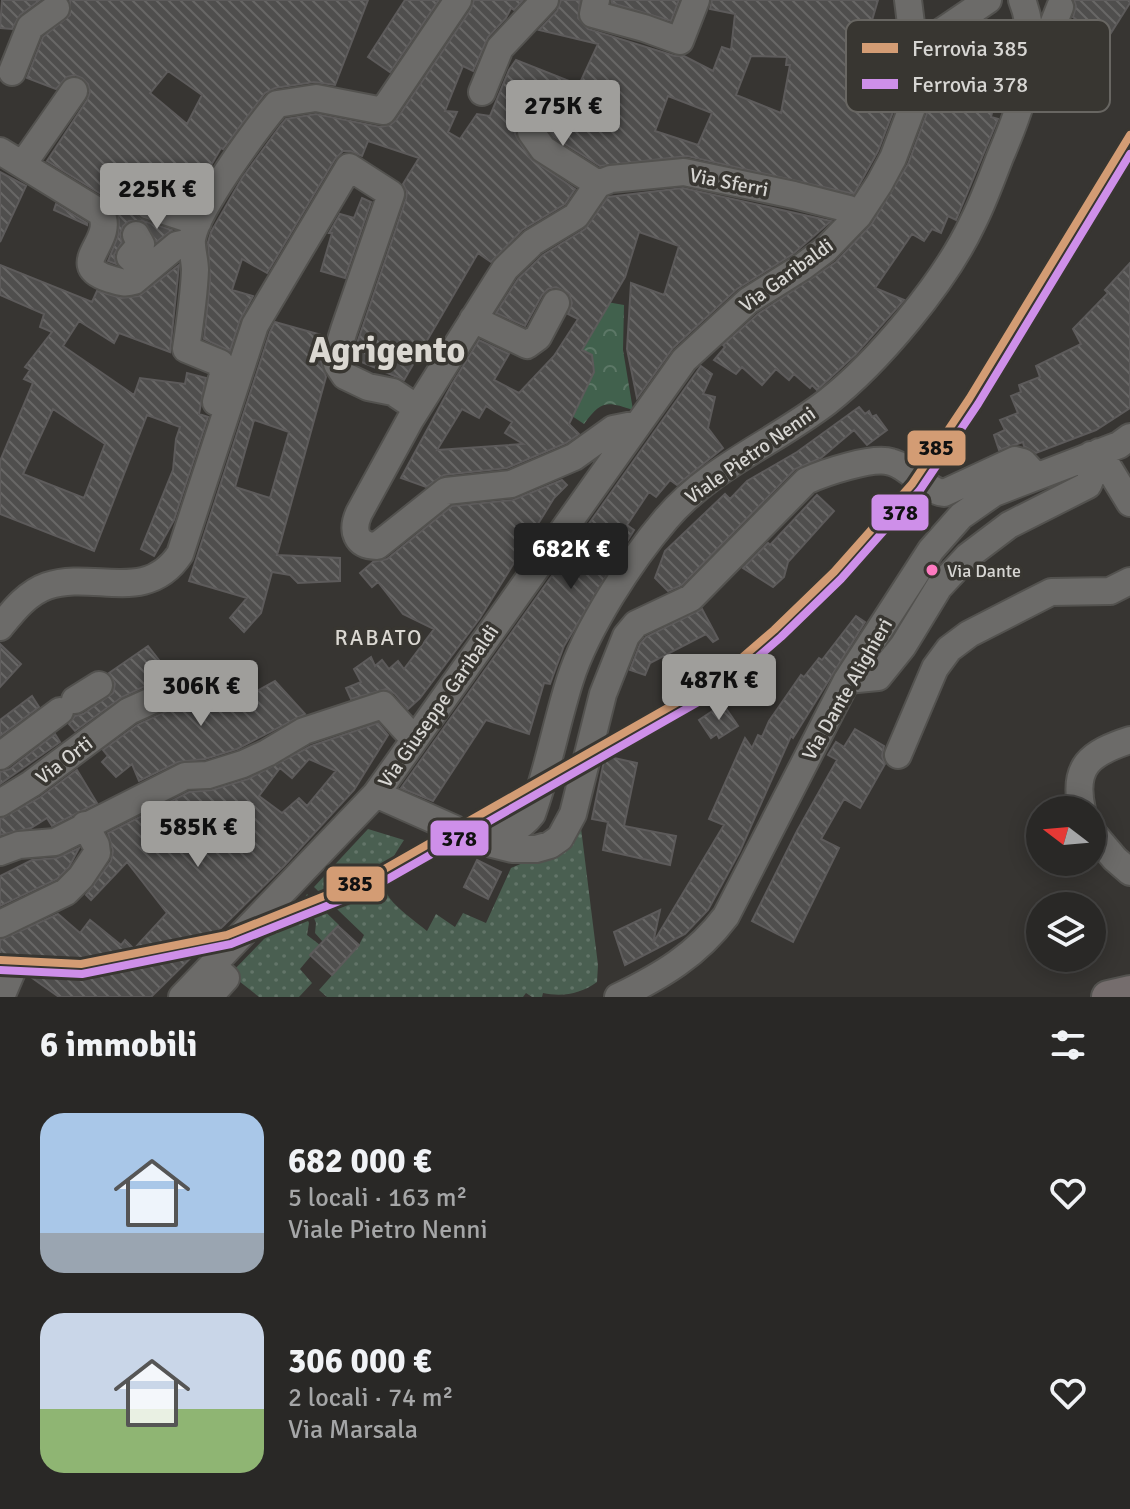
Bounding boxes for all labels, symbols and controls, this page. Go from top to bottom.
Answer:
legend [846,20,1110,112]
text: Ferrovia 385 [912,35,1028,62]
text: Ferrovia 378 [912,71,1028,98]
pin: 275K € [498,80,628,148]
text: 275K € [524,90,602,122]
pin: 225K € [92,163,222,231]
street label: Via Sferri [687,163,770,202]
text: 225K € [118,173,196,205]
street label: Via Garibaldi [734,233,838,318]
district label: Agrigento [309,328,465,373]
street label: Viale Pietro Nenni [680,401,820,510]
line badge: 385 [906,429,967,467]
text: 385 [918,434,954,461]
line badge: 378 [870,493,930,532]
text: 378 [882,499,918,526]
pin: 682K € [506,523,636,591]
text: 682K € [532,533,610,565]
place label: Via Dante [947,560,1021,582]
marker: Via Dante [924,562,940,578]
street label: Via Dante Alighieri [797,614,898,765]
street label: Via Giuseppe Garibaldi [373,620,504,793]
district label: RABATO [335,624,423,651]
pin: 487K € [654,654,784,722]
pin: 306K € [136,660,266,728]
text: 487K € [680,664,758,696]
text: 306K € [162,670,240,702]
street label: Via Orti [31,731,98,790]
north arrow [1026,796,1106,876]
map controls [1026,796,1106,972]
pin: 585K € [133,801,263,869]
text: 585K € [159,811,237,843]
line badge: 378 [429,819,490,857]
text: 378 [441,825,477,852]
line badge: 385 [325,865,386,903]
text: 385 [337,870,373,897]
button: layers [1026,892,1106,972]
icon: filters [1046,1023,1090,1067]
text: 6 immobili [40,1024,197,1066]
text: 682 000 € [288,1140,431,1182]
icon: home [104,1145,200,1241]
icon: heart [1046,1171,1090,1215]
text: 5 locali · 163 m² [288,1182,468,1214]
text: Viale Pietro Nenni [288,1214,488,1246]
text: 306 000 € [288,1340,431,1382]
icon: home [104,1345,200,1441]
icon: heart [1046,1371,1090,1415]
text: 2 locali · 74 m² [288,1382,453,1414]
text: Via Marsala [288,1414,418,1446]

